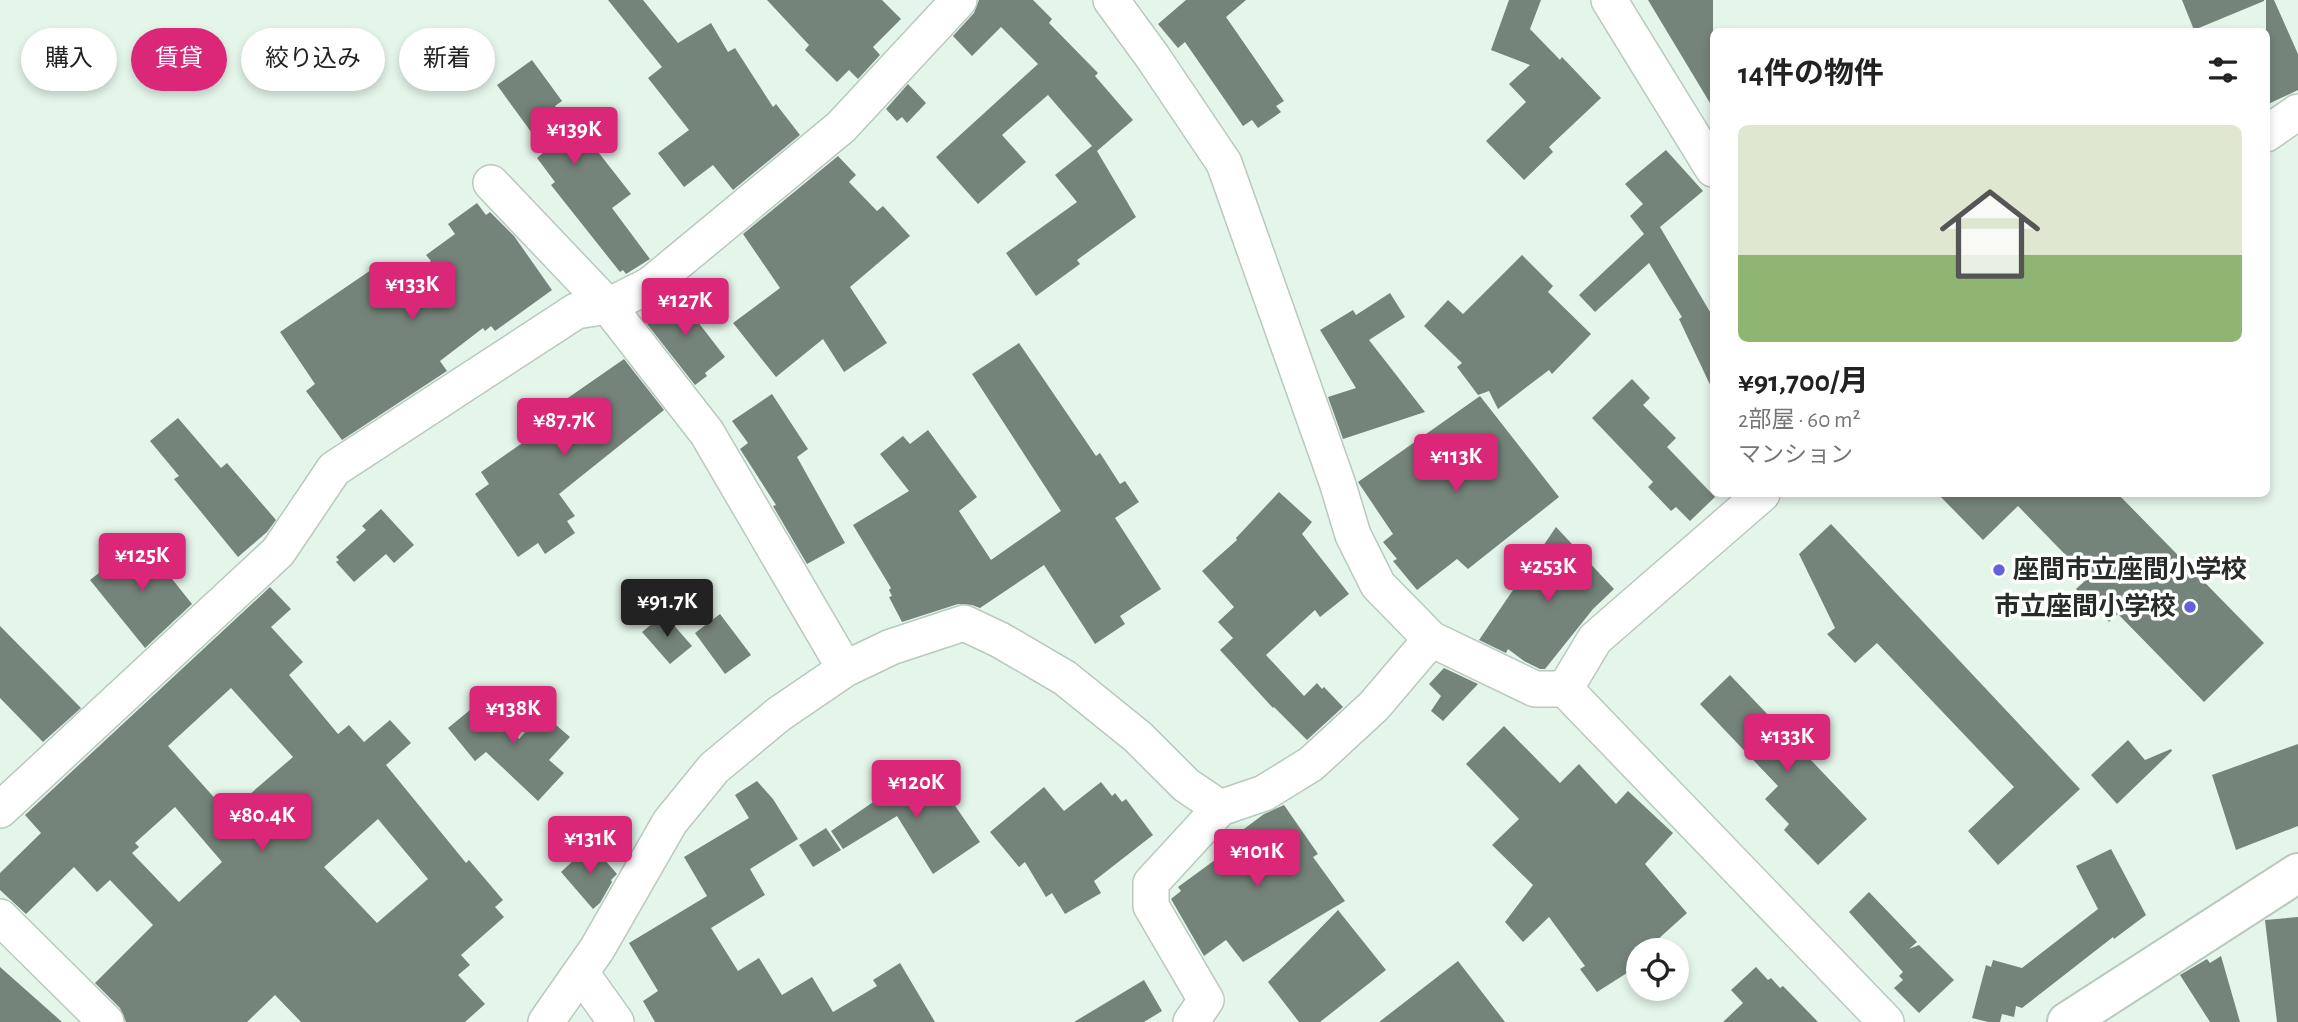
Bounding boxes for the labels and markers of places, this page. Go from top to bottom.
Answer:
pin: ¥139K [525,108,623,167]
pin: ¥133K [363,262,461,322]
pin: ¥127K [636,278,734,338]
pin: ¥87.7K [507,398,621,458]
pin: ¥113K [1407,434,1505,494]
pin: ¥125K [93,534,191,593]
pin: ¥253K [1499,544,1597,604]
place label: 座間市立座間小学校 [2013,555,2247,583]
marker: 座間市立座間小学校 [1991,562,2007,578]
pin: ¥91.7K [610,580,724,639]
place label: 市立座間小学校 [1994,592,2176,620]
marker: 市立座間小学校 [2182,599,2198,615]
pin: ¥138K [464,686,562,746]
pin: ¥133K [1738,714,1836,774]
pin: ¥120K [867,760,965,820]
pin: ¥80.4K [205,794,319,853]
pin: ¥131K [541,816,639,876]
pin: ¥101K [1208,830,1306,889]

